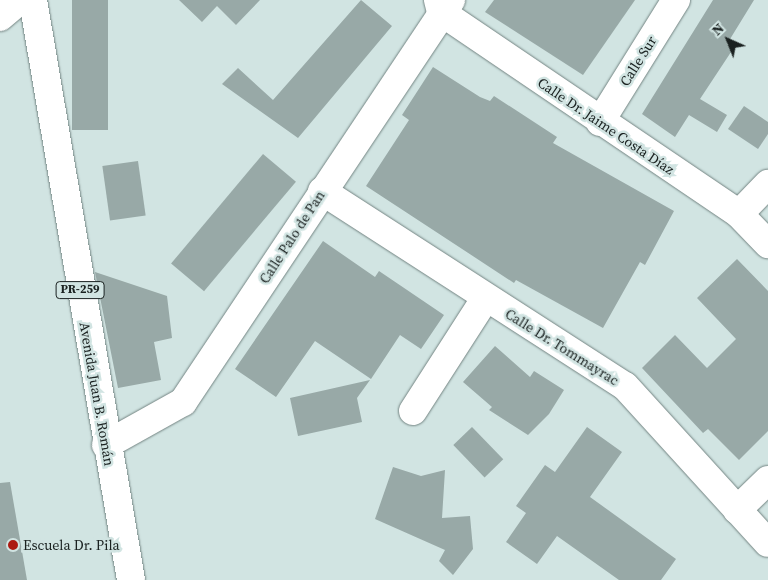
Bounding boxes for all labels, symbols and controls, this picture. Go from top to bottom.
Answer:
north arrow [703,15,753,65]
text: N [707,18,728,40]
street label: Calle Sur [616,33,660,89]
street label: Calle Dr. Jaime Costa Díaz [535,74,677,178]
street label: Calle Palo de Pan [256,187,328,287]
road number: PR-259 [55,280,105,300]
street label: Calle Dr. Tommayrac [502,305,622,389]
street label: Avenida Juan B. Román [76,321,118,467]
place label: Escuela Dr. Pila [23,537,120,553]
marker: Escuela Dr. Pila [7,539,19,551]

